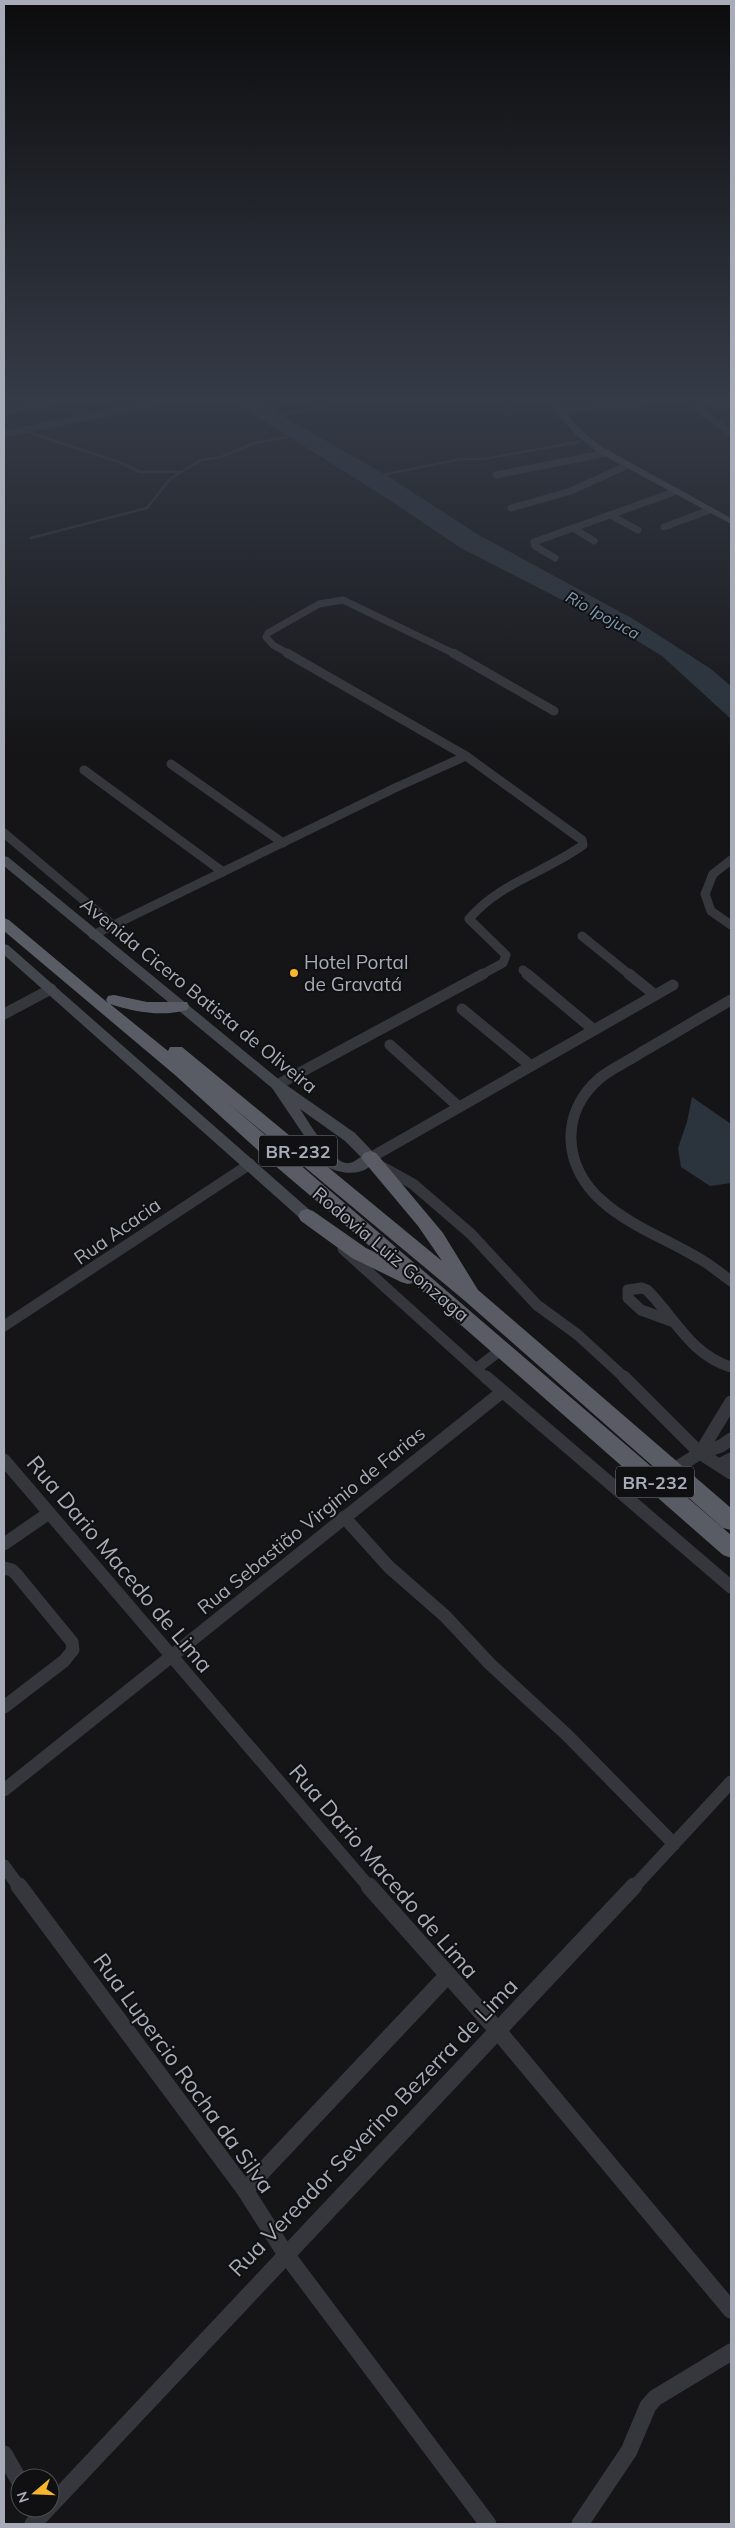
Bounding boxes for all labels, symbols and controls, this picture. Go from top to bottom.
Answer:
water label: Rio Ipojuca [562,586,644,644]
street label: Avenida Cicero Batista de Oliveira [76,892,322,1098]
place label: Hotel Portal de Gravatá [304,950,408,996]
marker: Hotel Portal de Gravatá [288,967,300,979]
road number: BR-232 [259,1136,337,1166]
street label: Rodovia Luiz Gonzaga [308,1181,474,1327]
street label: Rua Acacia [69,1192,165,1270]
street label: Rua Sebastião Virginio de Farias [192,1421,430,1619]
street label: Rua Dario Macedo de Lima [21,1450,219,1678]
road number: BR-232 [616,1466,694,1498]
street label: Rua Dario Macedo de Lima [283,1758,485,1984]
street label: Rua Lupercio Rocha da Silva [87,1947,281,2199]
street label: Rua Vereador Severino Bezerra de Lima [222,1972,524,2282]
north arrow [10,2468,60,2518]
text: N [12,2489,33,2505]

